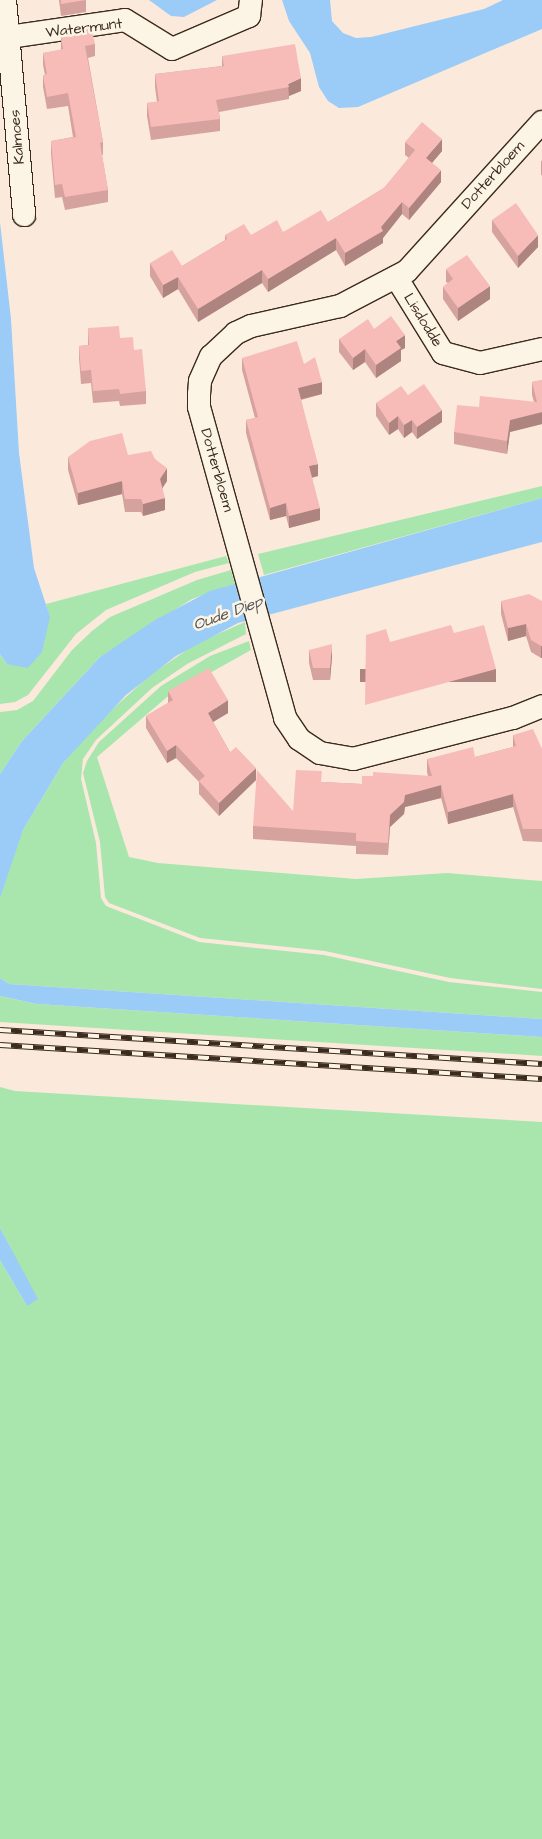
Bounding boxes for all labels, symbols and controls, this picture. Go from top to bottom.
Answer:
street label: Watermunt [45,14,123,42]
street label: Kalmoes [6,109,28,165]
street label: Dotterbloem [458,137,528,213]
street label: Lisdodde [400,290,446,350]
street label: Dotterbloem [197,426,237,514]
water label: Oude Diep [191,592,265,634]

